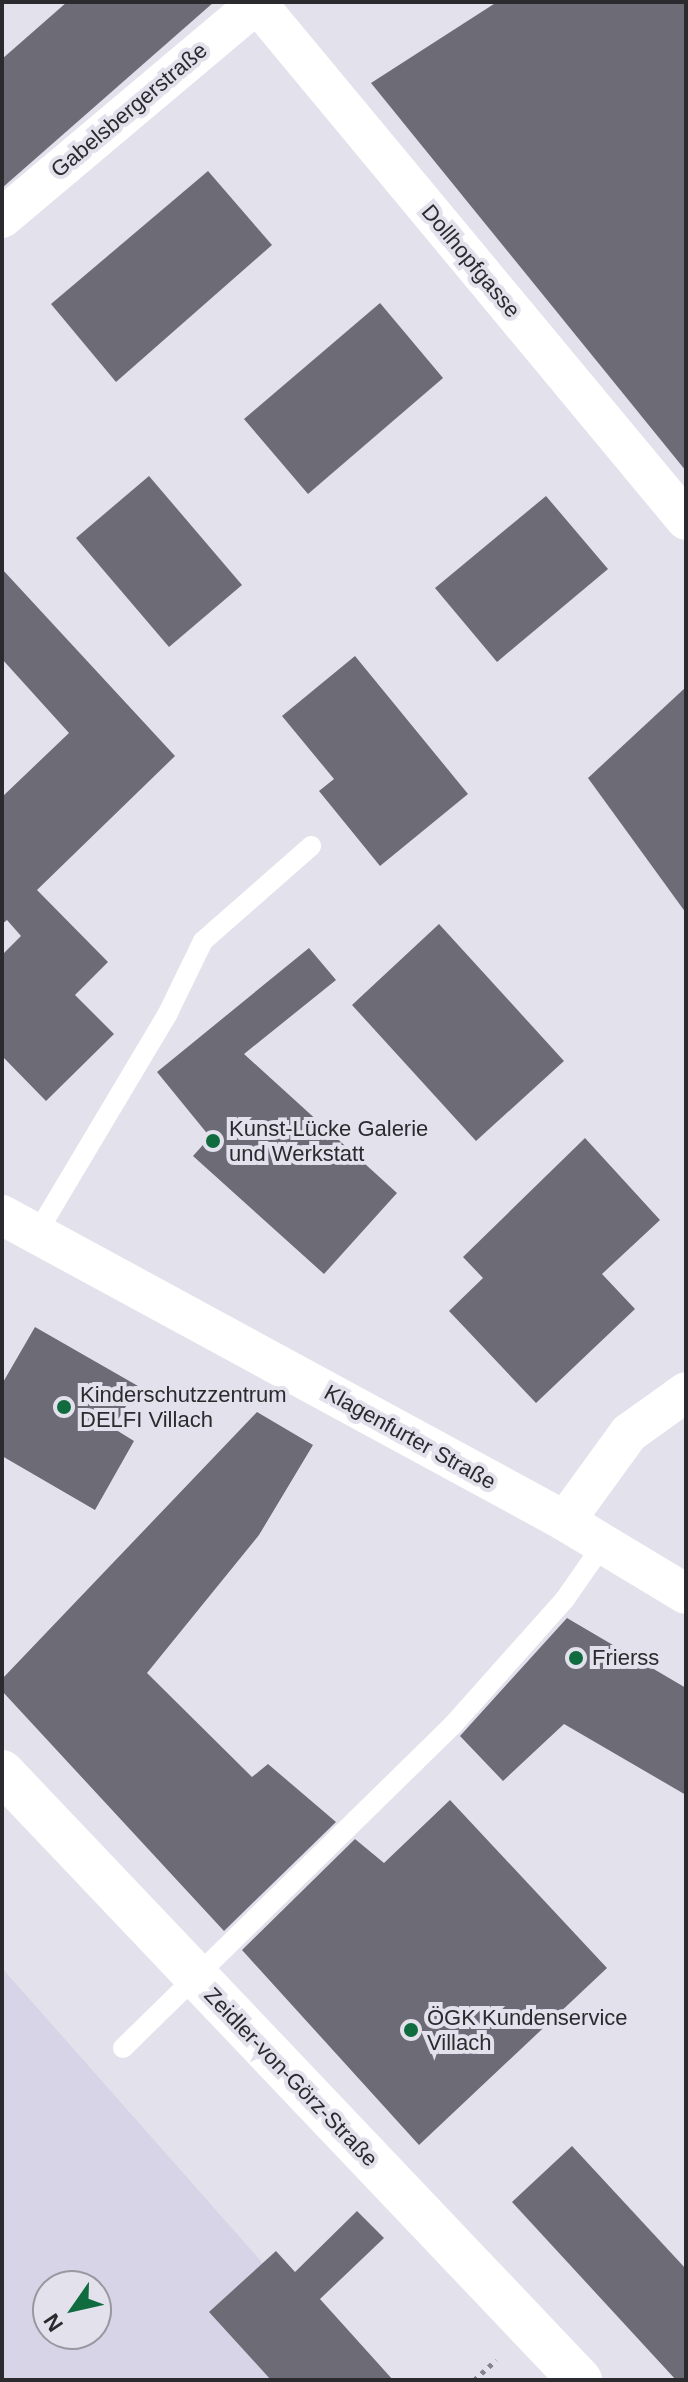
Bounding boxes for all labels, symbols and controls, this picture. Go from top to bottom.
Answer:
street label: Gabelsbergerstraße [46,37,212,183]
street label: Dollhopfgasse [416,199,526,323]
place label: Kunst-Lücke Galerie und Werkstatt [229,1115,428,1166]
marker: Kunst-Lücke Galerie und Werkstatt [204,1132,222,1150]
street label: Klagenfurter Straße [320,1379,500,1495]
place label: Kinderschutzzentrum DELFI Villach [80,1381,287,1432]
marker: Kinderschutzzentrum DELFI Villach [55,1398,73,1416]
place label: Frierss [592,1645,659,1671]
marker: Frierss [567,1649,585,1667]
street label: Zeidler-von-Görz-Straße [199,1982,383,2172]
place label: ÖGK Kundenservice Villach [427,2004,628,2056]
marker: ÖGK Kundenservice Villach [402,2021,420,2039]
north arrow [32,2270,112,2350]
text: N [39,2309,68,2336]

